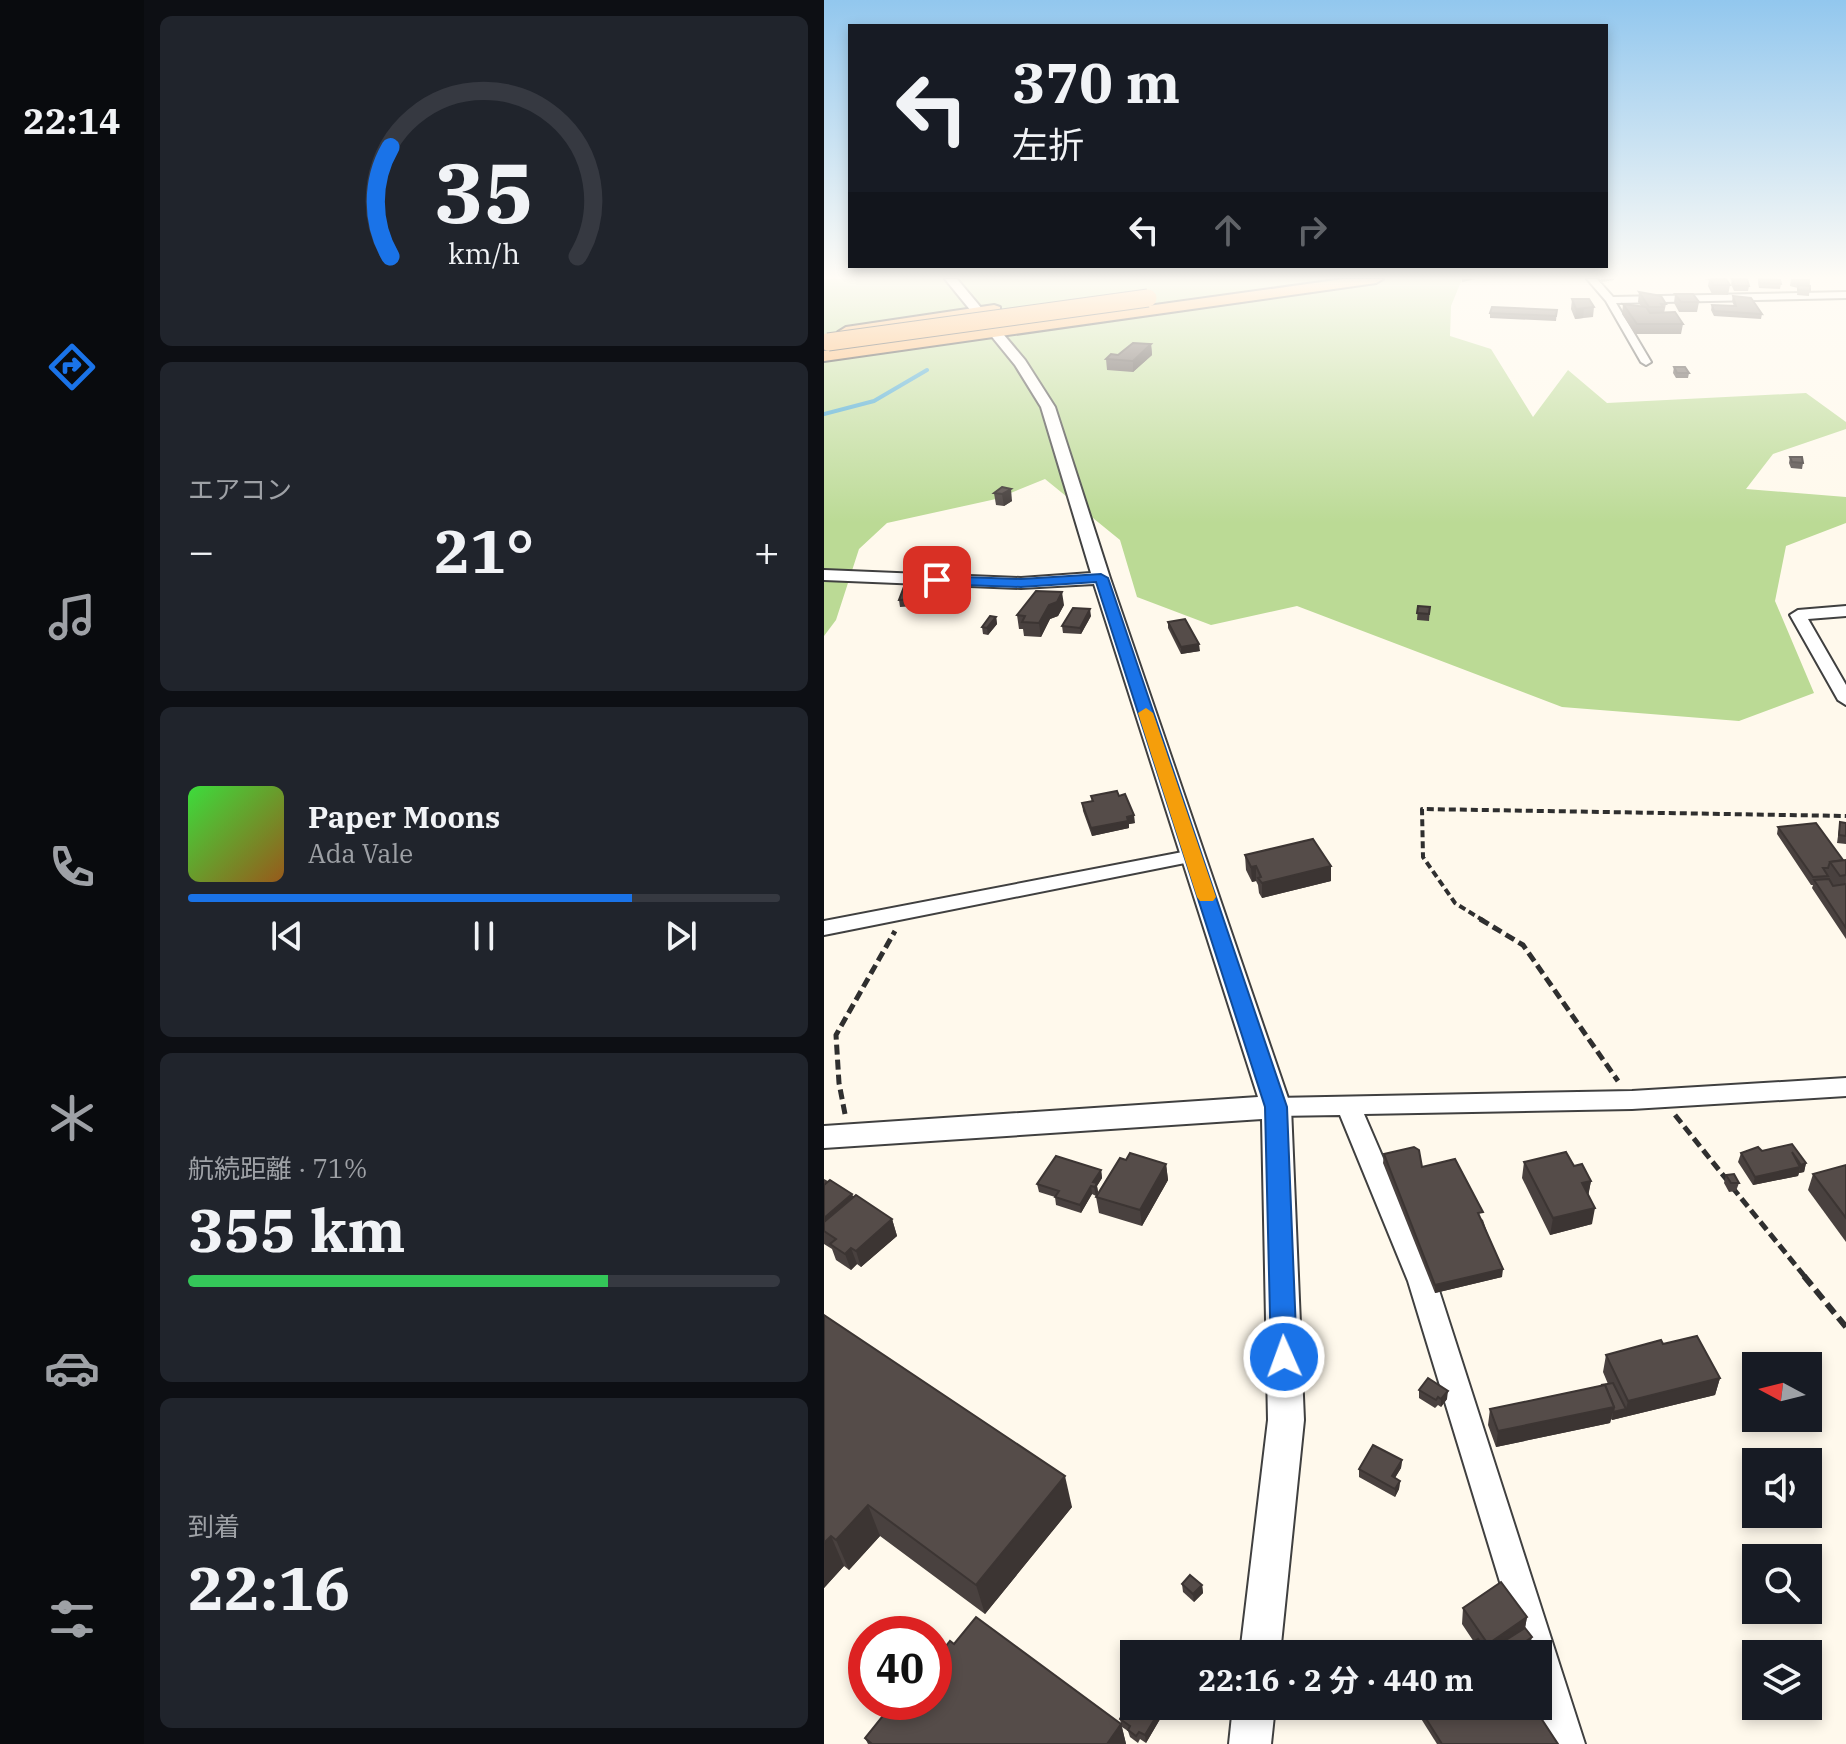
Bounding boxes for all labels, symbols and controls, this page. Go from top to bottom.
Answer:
text: 370 m [1012,46,1180,118]
icon: left [880,56,984,160]
text: 22:14 [23,97,121,144]
text: 左折 [1012,121,1084,168]
text: 35 [434,137,534,245]
icon: left [1122,208,1166,252]
icon: ahead [1206,208,1250,252]
icon: right [1290,208,1334,252]
text: km/h [448,235,520,272]
icon: directions [44,339,100,395]
text: エアコン [188,472,292,506]
text: 21° [434,511,534,590]
text: − [188,522,214,579]
text: + [754,522,780,579]
pin [903,546,971,614]
icon: arrive [915,558,959,602]
icon: music [44,589,100,645]
text: Paper Moons [308,797,500,836]
text: Ada Vale [308,836,413,870]
icon: phone [44,839,100,895]
icon: previous [265,914,309,958]
icon: pause [462,914,506,958]
icon: next [659,914,703,958]
icon: climate [44,1090,100,1146]
text: 航続距離 · 71% [188,1151,367,1185]
text: 355 km [188,1190,406,1269]
position arrow [1242,1315,1326,1399]
icon: car [44,1340,100,1396]
north arrow [1742,1352,1822,1432]
map controls [1742,1352,1822,1720]
button: sound [1742,1448,1822,1528]
text: 到着 [188,1509,240,1543]
button: search [1742,1544,1822,1624]
text: 22:16 [188,1548,350,1627]
icon: filters [44,1591,100,1647]
speed limit sign: 40 [848,1616,952,1720]
button: layers [1742,1640,1822,1720]
text: 22:16 · 2 分 · 440 m [1198,1660,1474,1699]

